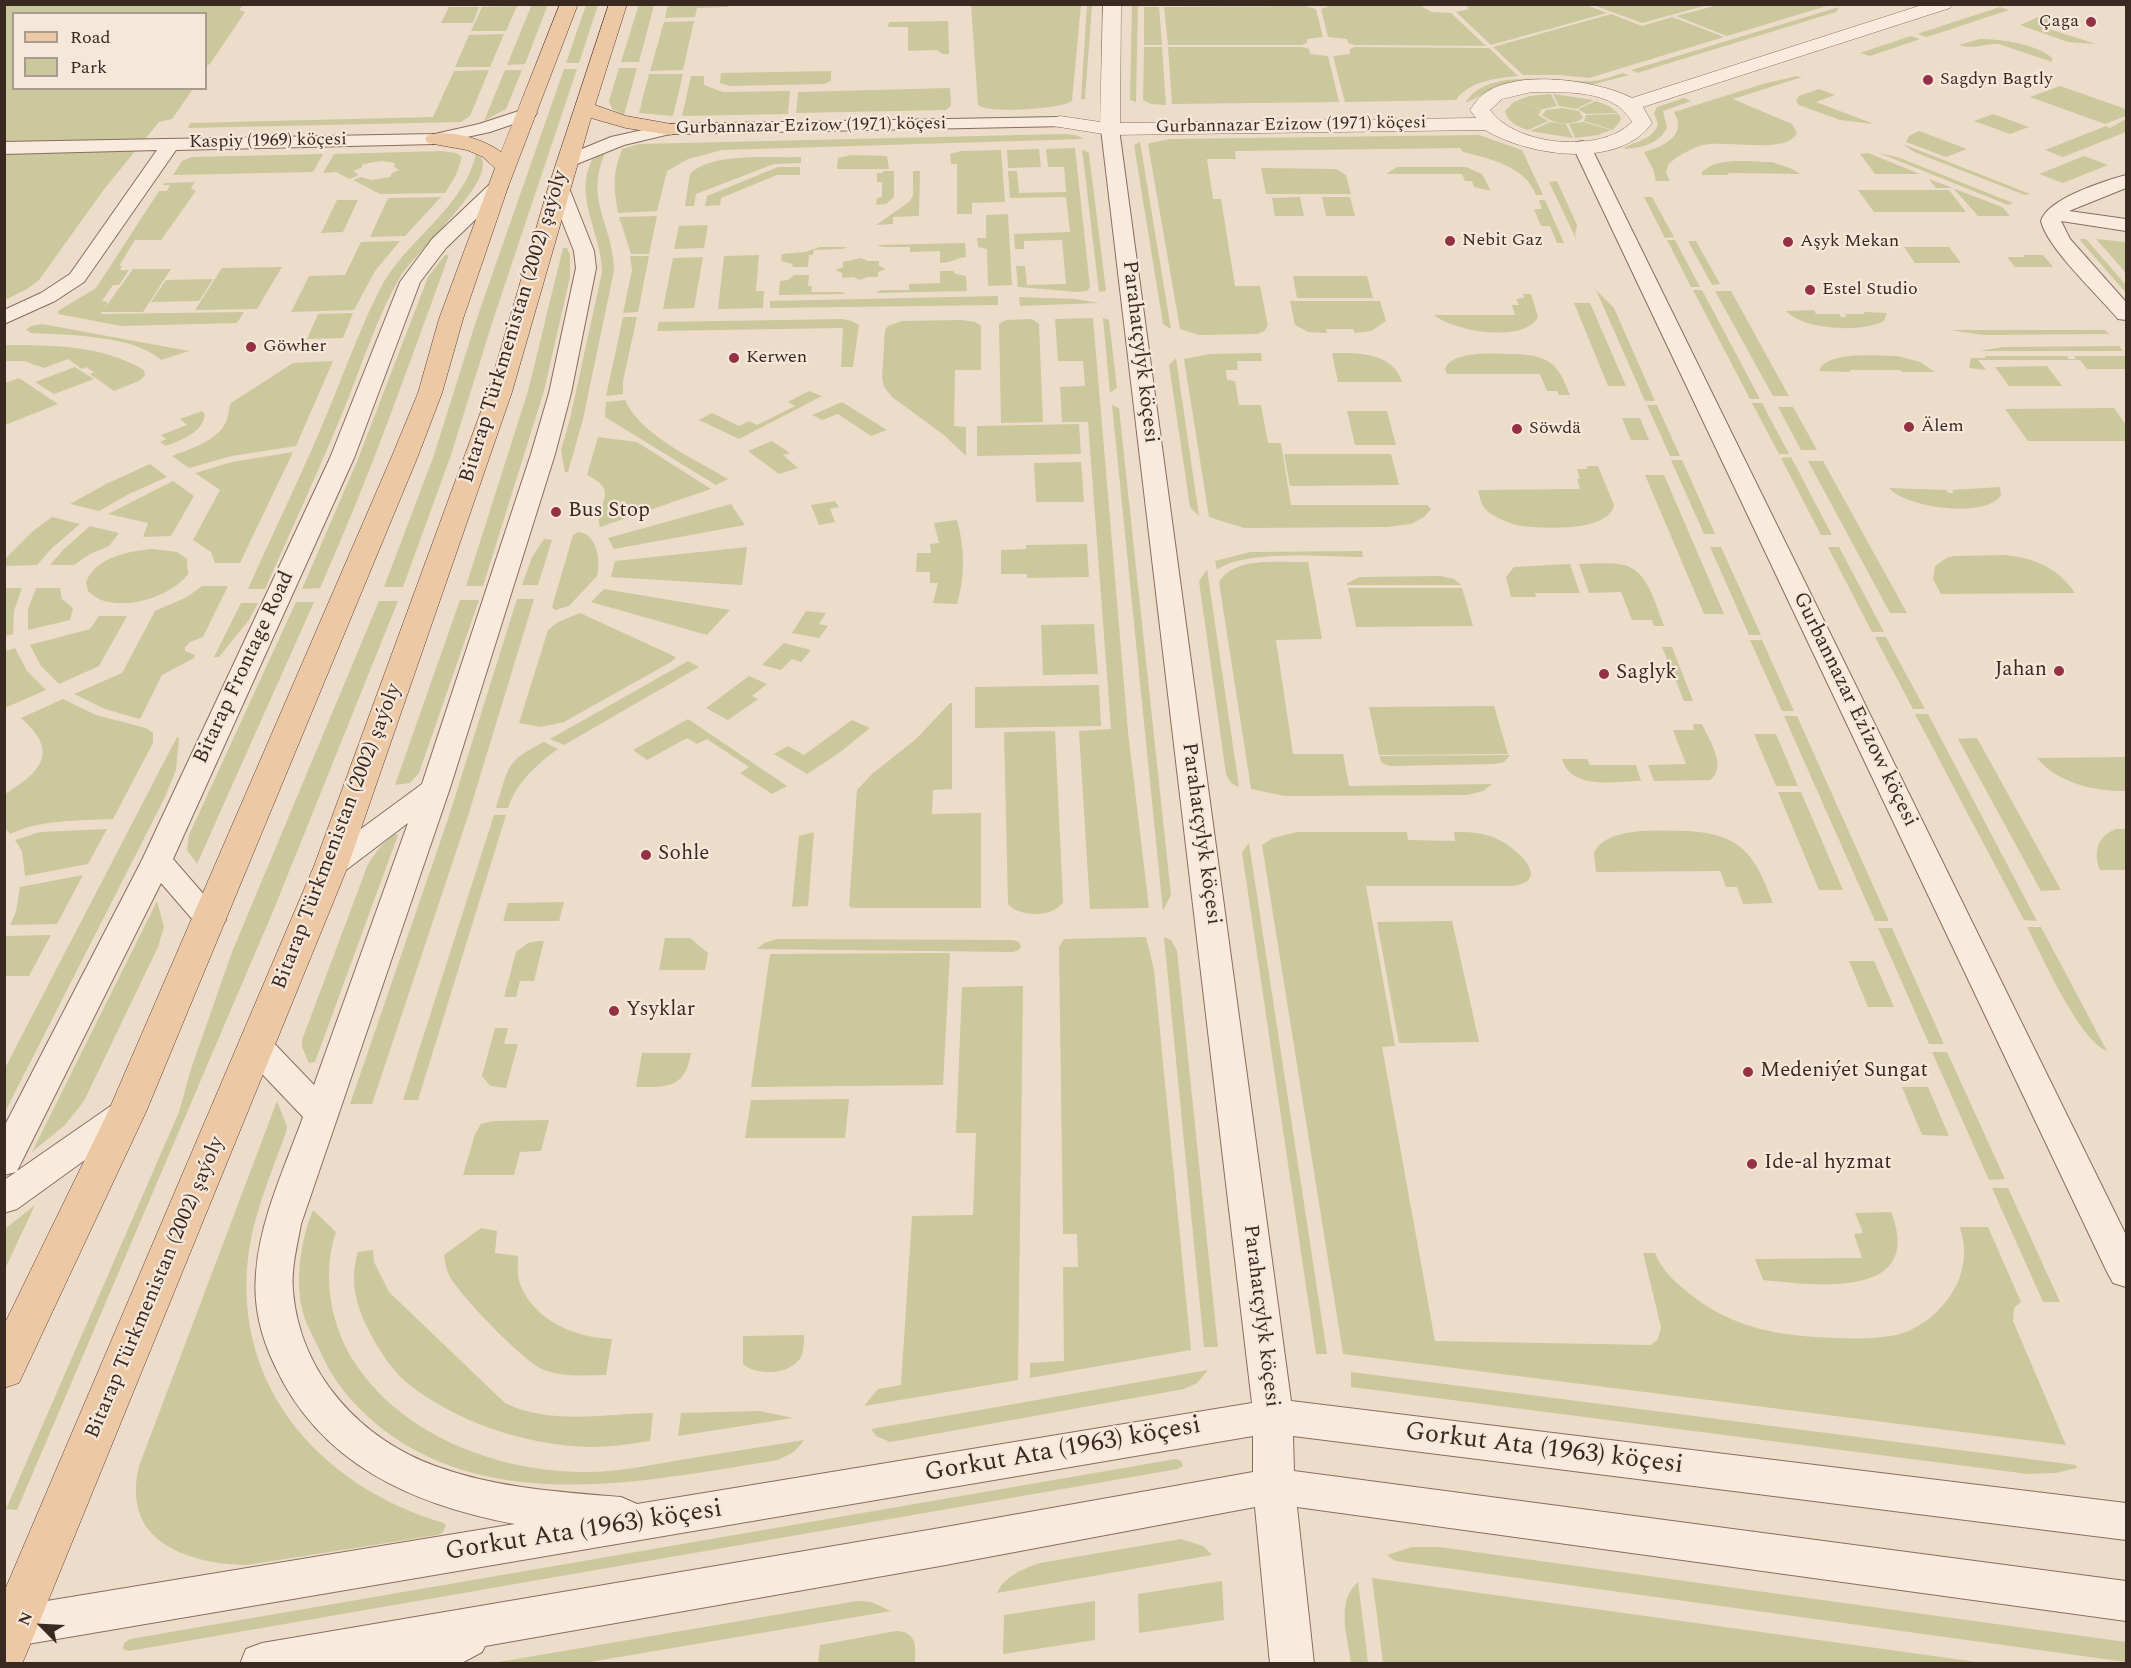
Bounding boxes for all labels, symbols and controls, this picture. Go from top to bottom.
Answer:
place label: Çaga [2039,11,2079,33]
legend [12,12,207,90]
marker: Çaga [2084,15,2098,29]
text: Road [70,24,111,51]
text: Park [70,54,107,81]
place label: Sagdyn Bagtly [1940,69,2053,91]
marker: Sagdyn Bagtly [1921,73,1935,87]
street label: Gurbannazar Ezizow (1971) köçesi [1155,113,1427,139]
street label: Gurbannazar Ezizow (1971) köçesi [675,114,947,140]
street label: Kaspiy (1969) köçesi [189,130,347,154]
street label: Bitarap Türkmenistan (2002) şaýoly [455,168,575,486]
place label: Nebit Gaz [1462,230,1543,252]
place label: Aşyk Mekan [1800,231,1899,253]
marker: Nebit Gaz [1443,234,1457,248]
marker: Aşyk Mekan [1781,235,1795,249]
street label: Parahatçylyk köçesi [1115,259,1163,445]
place label: Estel Studio [1822,279,1918,301]
marker: Estel Studio [1803,283,1817,297]
place label: Göwher [263,336,326,358]
marker: Göwher [244,340,258,354]
place label: Kerwen [746,347,807,369]
marker: Kerwen [727,351,741,365]
place label: Älem [1921,416,1964,438]
place label: Söwdä [1529,418,1581,440]
marker: Älem [1902,420,1916,434]
marker: Söwdä [1510,422,1524,436]
place label: Bus Stop [568,499,650,525]
marker: Bus Stop [549,505,563,519]
street label: Bitarap Frontage Road [189,568,301,768]
street label: Gurbannazar Ezizow köçesi [1786,589,1922,831]
place label: Jahan [1995,658,2047,684]
place label: Saglyk [1616,661,1677,687]
marker: Jahan [2052,664,2066,678]
marker: Saglyk [1597,667,1611,681]
street label: Bitarap Türkmenistan (2002) şaýoly [268,681,408,993]
street label: Parahatçylyk köçesi [1175,741,1225,927]
place label: Sohle [658,842,709,868]
marker: Sohle [639,848,653,862]
place label: Ysyklar [626,998,695,1024]
marker: Ysyklar [607,1004,621,1018]
place label: Medeniýet Sungat [1760,1059,1928,1085]
marker: Medeniýet Sungat [1741,1065,1755,1079]
street label: Bitarap Türkmenistan (2002) şaýoly [81,1133,231,1443]
place label: Ide-al hyzmat [1764,1151,1892,1177]
marker: Ide-al hyzmat [1745,1157,1759,1171]
street label: Parahatçylyk köçesi [1236,1223,1284,1409]
street label: Gorkut Ata (1963) köçesi [922,1411,1204,1491]
street label: Gorkut Ata (1963) köçesi [1403,1417,1685,1483]
street label: Gorkut Ata (1963) köçesi [443,1495,725,1569]
north arrow [12,1596,72,1656]
text: N [12,1608,39,1630]

